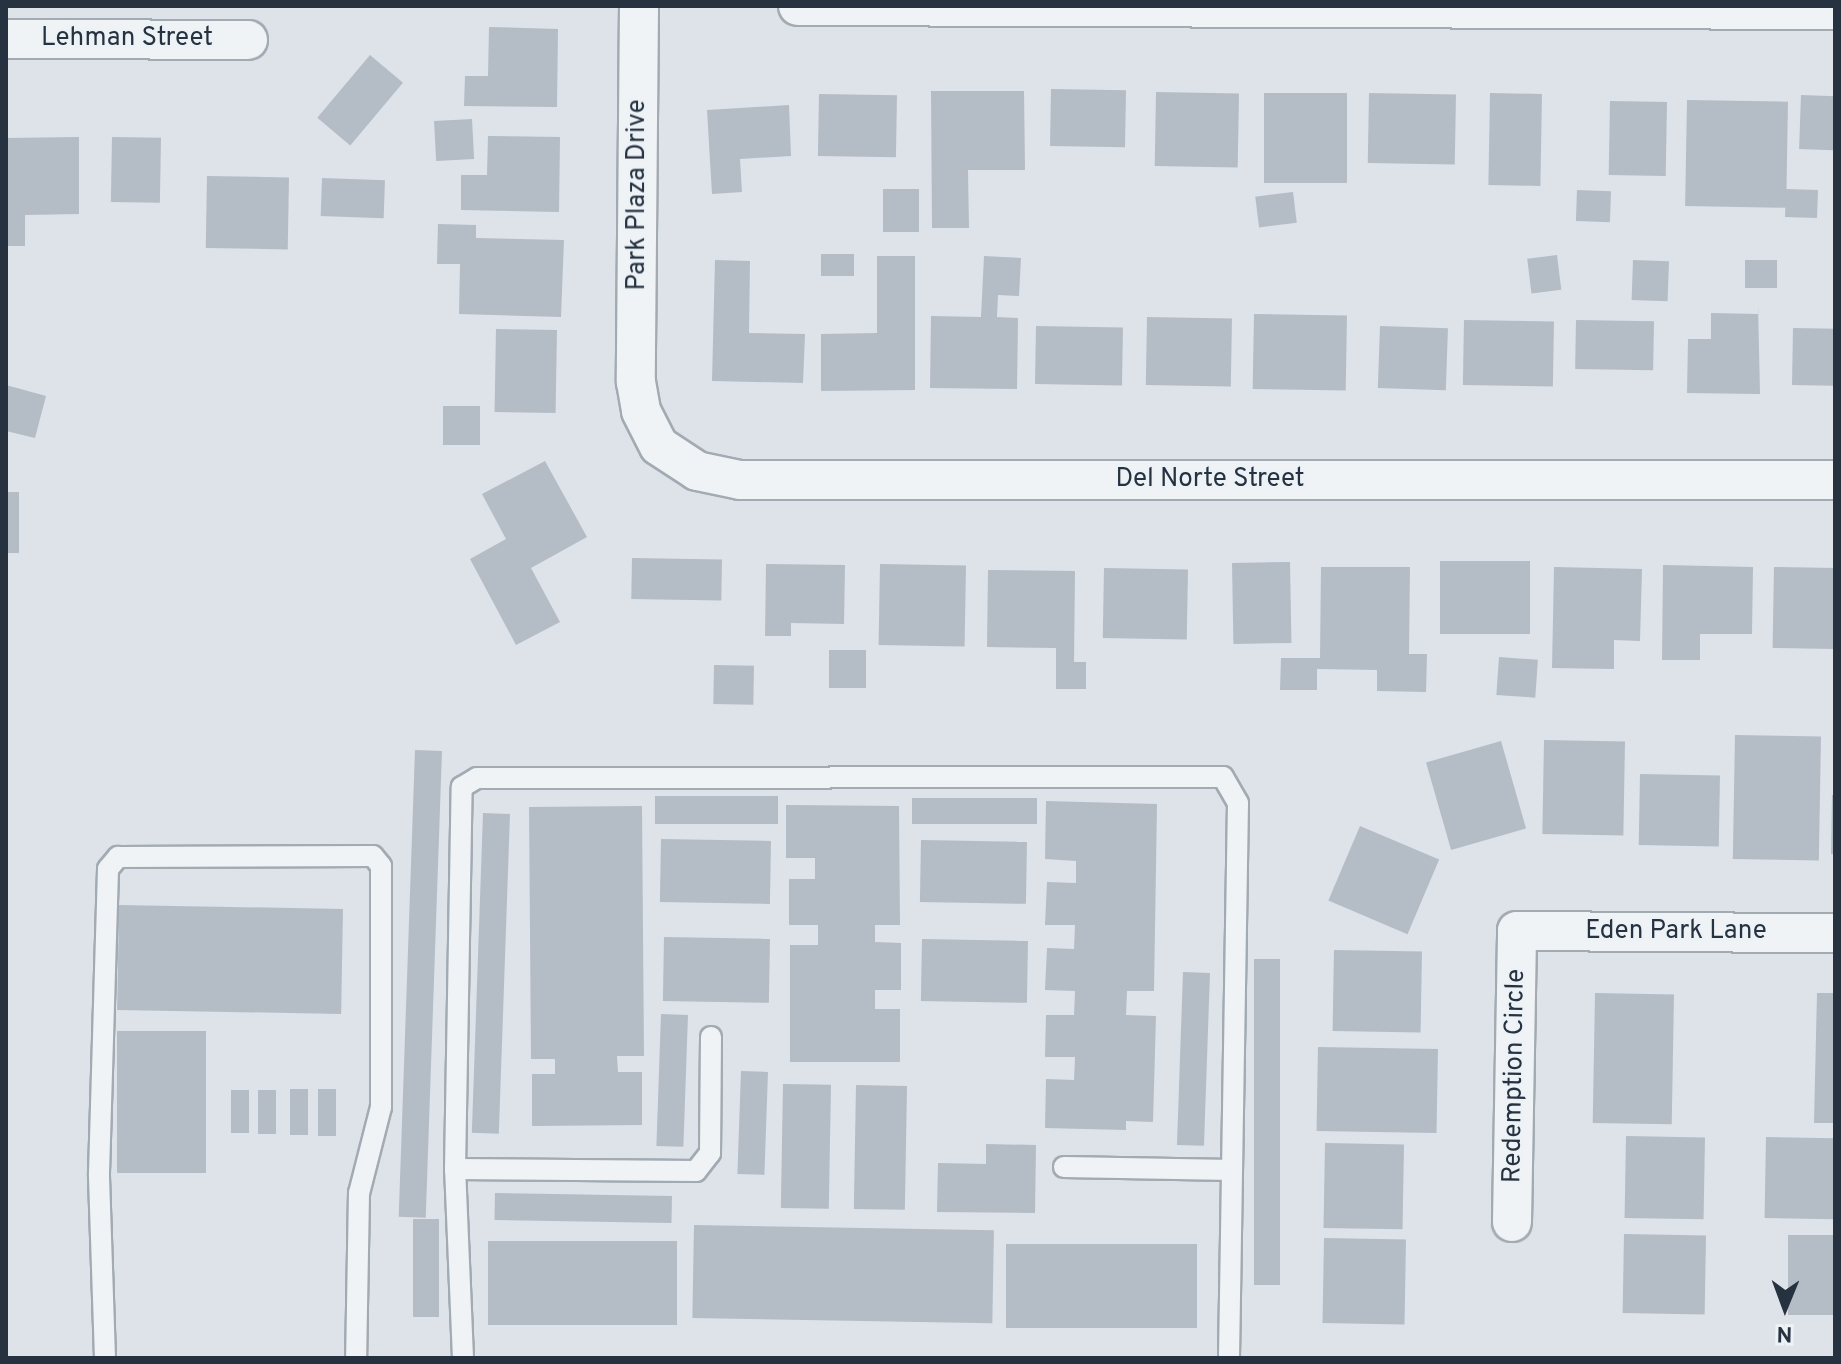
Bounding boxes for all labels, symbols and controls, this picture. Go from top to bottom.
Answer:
street label: Lehman Street [41,23,213,55]
street label: Park Plaza Drive [622,99,654,291]
street label: Del Norte Street [1116,464,1304,496]
street label: Eden Park Lane [1585,916,1767,948]
street label: Redemption Circle [1498,969,1532,1183]
north arrow [1745,1268,1825,1348]
text: N [1776,1319,1793,1346]

